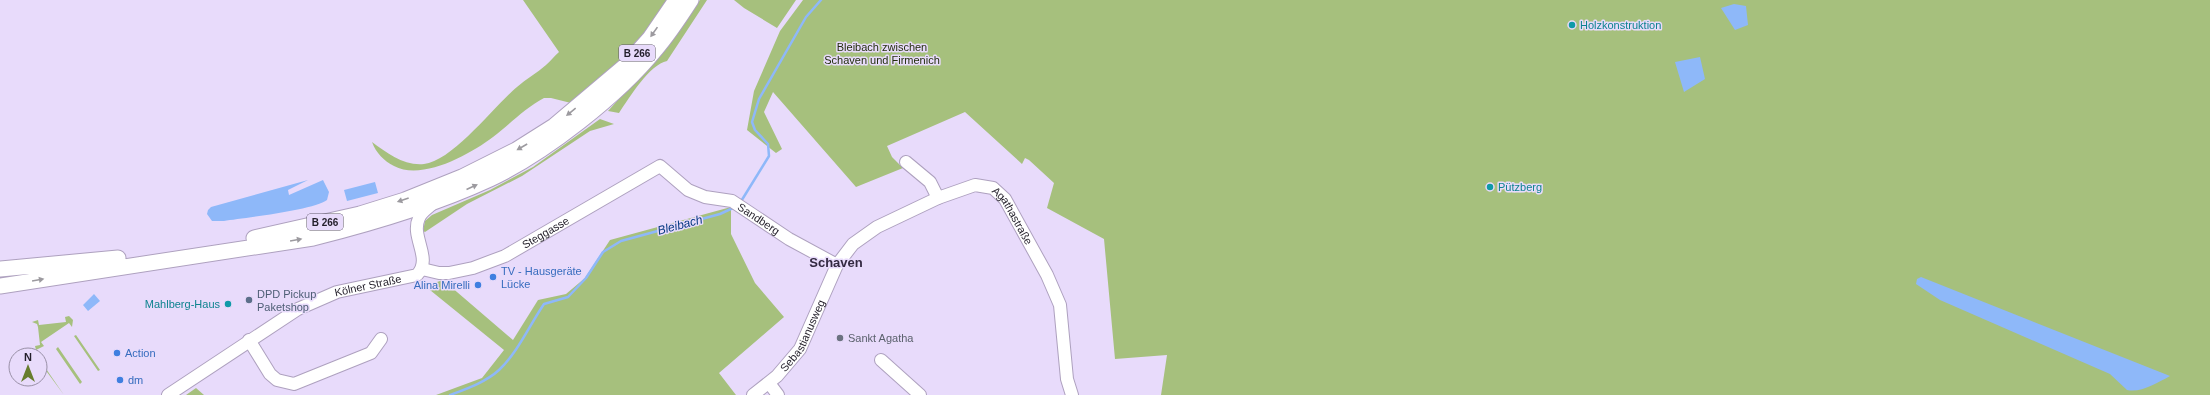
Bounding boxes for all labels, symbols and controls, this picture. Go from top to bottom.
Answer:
place label: Holzkonstruktion [1580,19,1661,31]
marker: Holzkonstruktion [1567,20,1577,30]
one-way arrow [650,27,658,37]
park label: Bleibach zwischen Schaven und Firmenich [824,41,940,66]
road number: B 266 [619,45,655,61]
one-way arrow [566,108,577,116]
one-way arrow [516,143,528,150]
place label: Pützberg [1498,181,1542,193]
marker: Pützberg [1485,182,1495,192]
one-way arrow [466,184,477,190]
street label: Agathastraße [990,184,1035,247]
one-way arrow [397,197,409,203]
street label: Sandberg [735,201,782,237]
water label: Bleibach [656,212,704,238]
road number: B 266 [307,214,343,230]
street label: Steggasse [520,214,571,251]
one-way arrow [290,237,302,243]
district label: Schaven [809,255,863,270]
place label: TV - Hausgeräte Lücke [501,265,582,290]
marker: TV - Hausgeräte Lücke [488,272,498,282]
street label: Kölner Straße [333,273,402,298]
one-way arrow [32,276,45,282]
place label: Alina Mirelli [414,279,470,291]
marker: Alina Mirelli [473,280,483,290]
place label: DPD Pickup Paketshop [257,288,316,313]
marker: DPD Pickup Paketshop [244,295,254,305]
place label: Mahlberg-Haus [145,298,220,310]
street label: Sebastianusweg [778,298,827,374]
marker: Mahlberg-Haus [223,299,233,309]
place label: Sankt Agatha [848,332,914,344]
marker: Sankt Agatha [835,333,845,343]
north arrow [8,347,48,387]
place label: Action [125,347,156,359]
marker: Action [112,348,122,358]
text: N [24,351,32,363]
place label: dm [128,374,143,386]
marker: dm [115,375,125,385]

